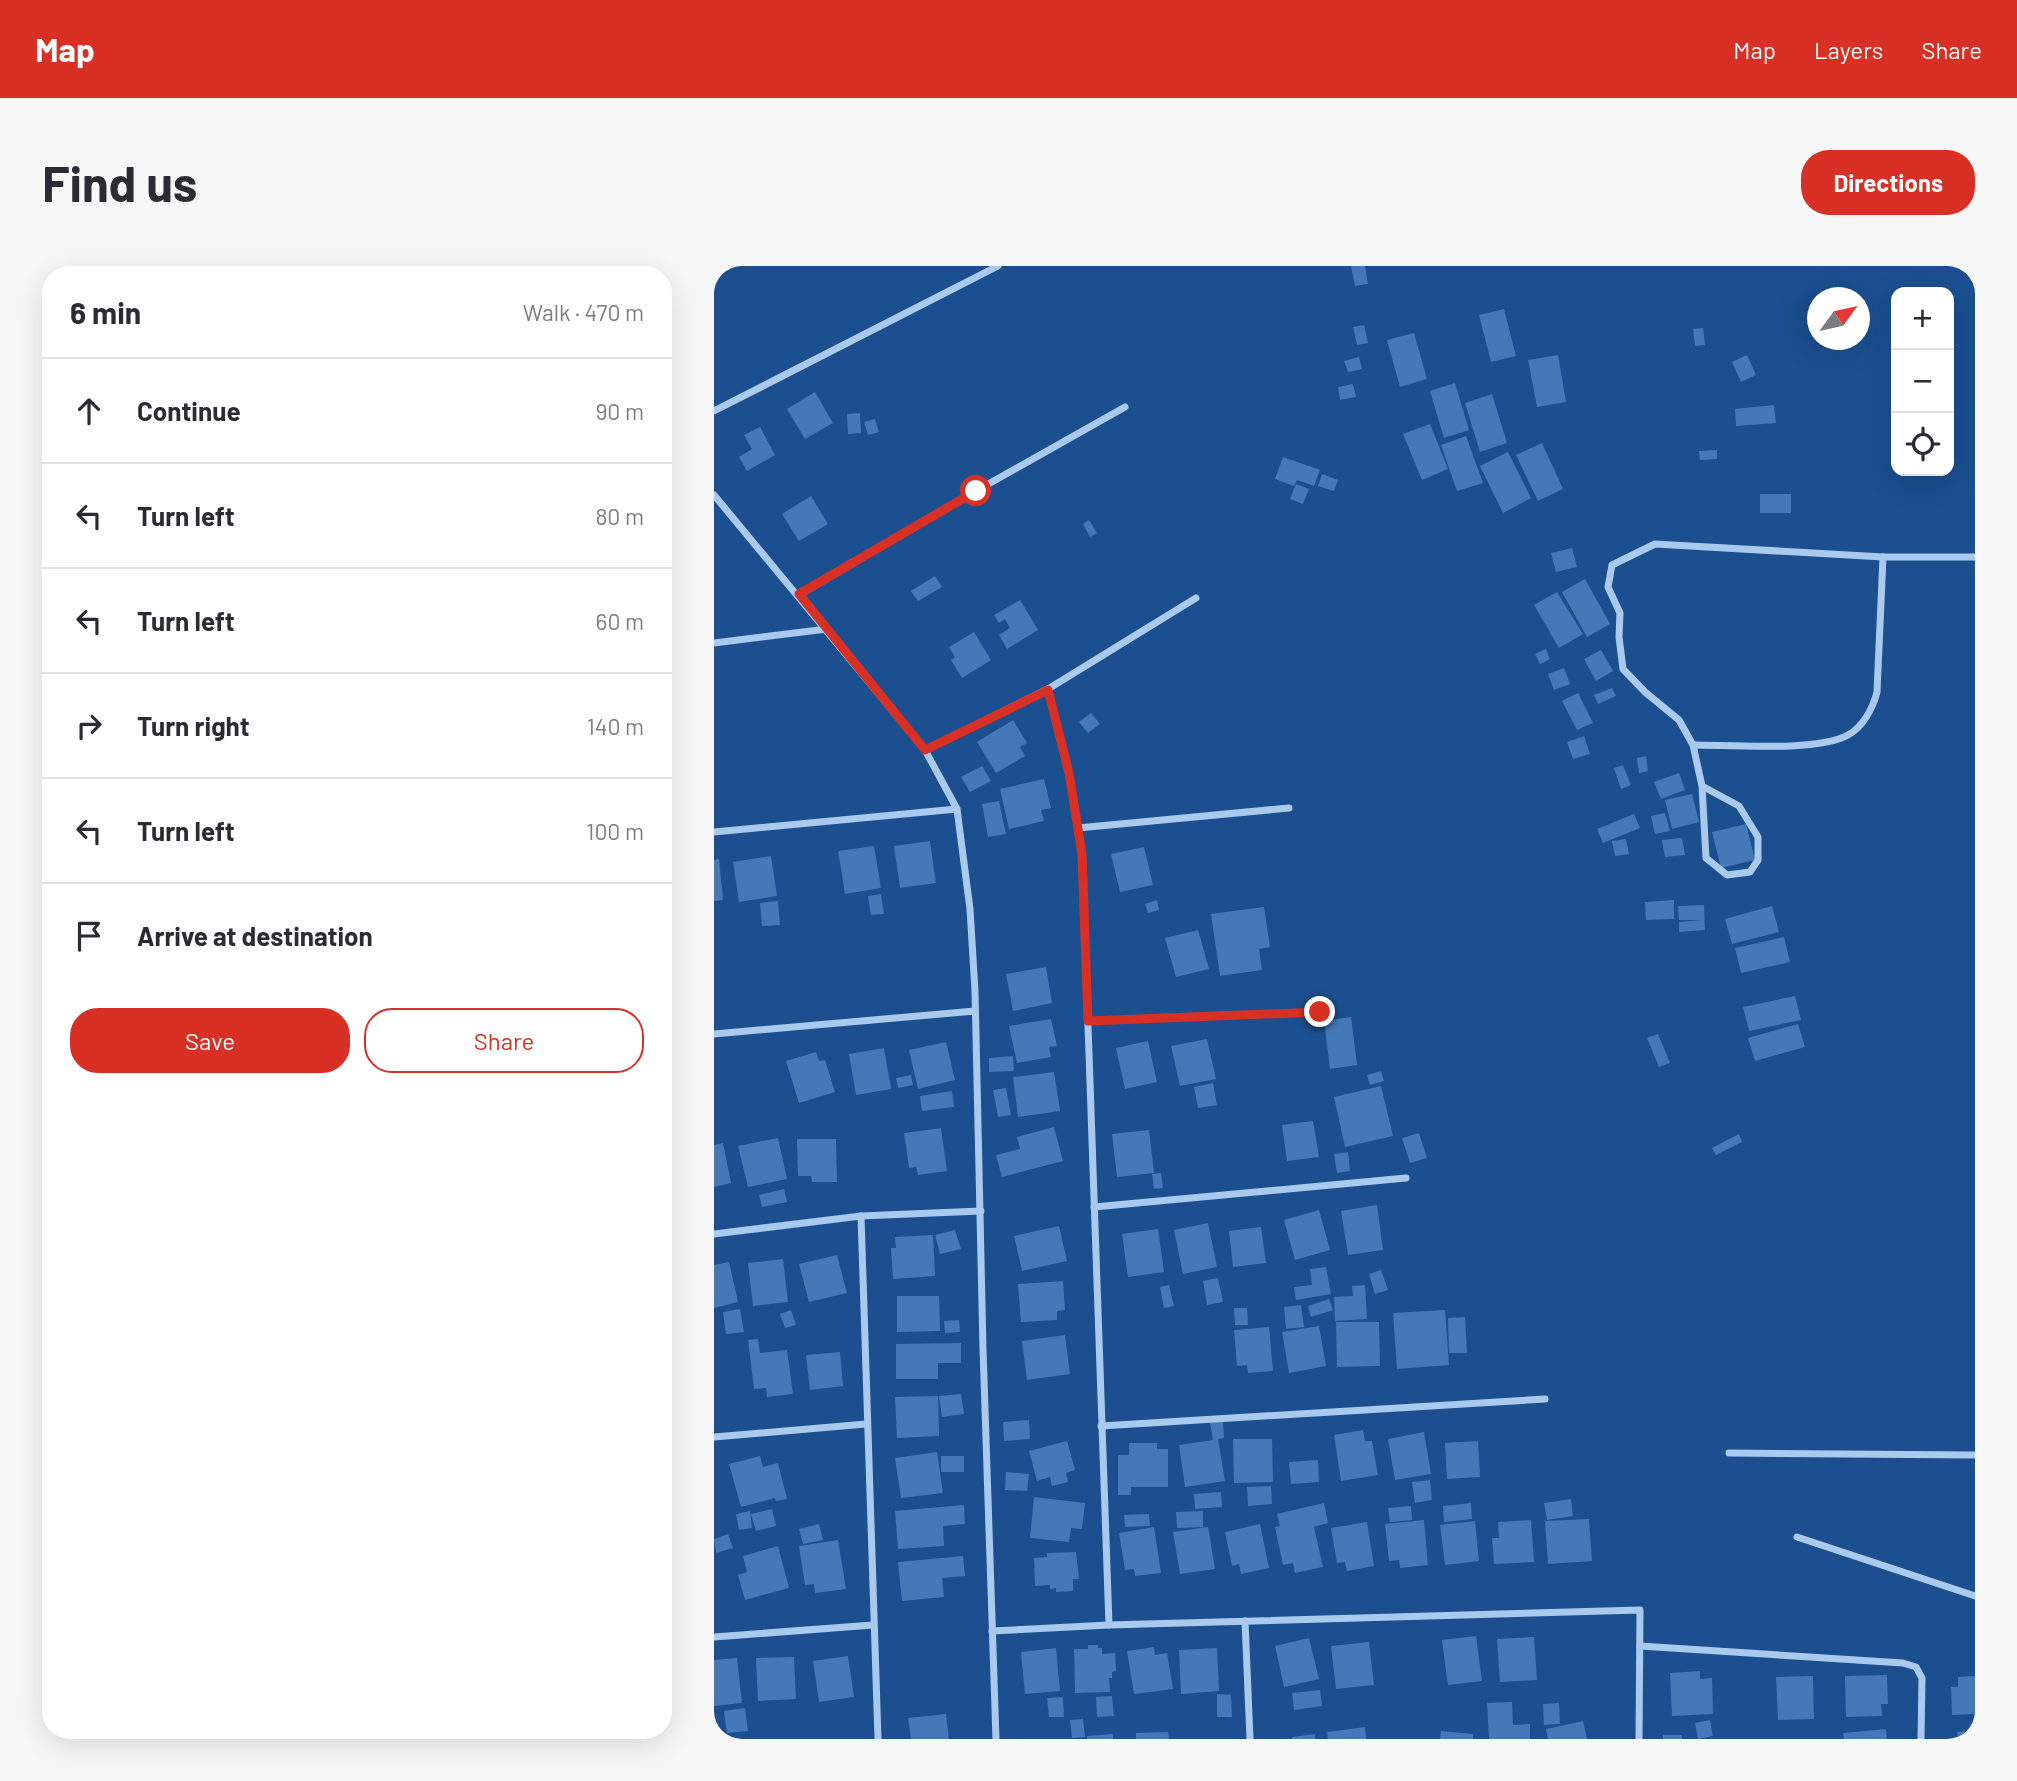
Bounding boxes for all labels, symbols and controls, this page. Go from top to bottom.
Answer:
text: Map [35,29,95,69]
text: Map [1733,35,1776,64]
text: Layers [1814,35,1883,64]
text: Share [1921,35,1982,64]
button: Directions [1801,150,1975,215]
text: Find us [42,153,197,212]
north arrow [1807,287,1870,350]
map controls [1891,287,1954,476]
button: + [1891,287,1954,350]
text: 6 min [70,294,141,330]
text: Walk · 470 m [523,298,644,326]
button: − [1891,350,1954,413]
icon: ahead [70,392,108,430]
text: Continue [137,395,241,426]
text: 90 m [595,397,644,425]
button: locate [1891,413,1954,476]
route start [960,475,991,506]
icon: left [70,497,108,535]
text: Turn left [137,500,235,531]
text: 80 m [595,502,644,530]
icon: left [70,602,108,640]
text: Turn left [137,605,235,636]
text: 60 m [596,607,644,635]
icon: right [70,707,108,745]
text: Turn right [137,710,250,741]
text: 140 m [587,712,644,740]
icon: left [70,812,108,850]
text: Turn left [137,815,235,846]
text: 100 m [586,817,644,845]
icon: arrive [70,917,108,955]
text: Arrive at destination [137,920,373,951]
route end [1304,996,1335,1027]
button: Save [70,1008,350,1073]
button: Share [364,1008,644,1073]

